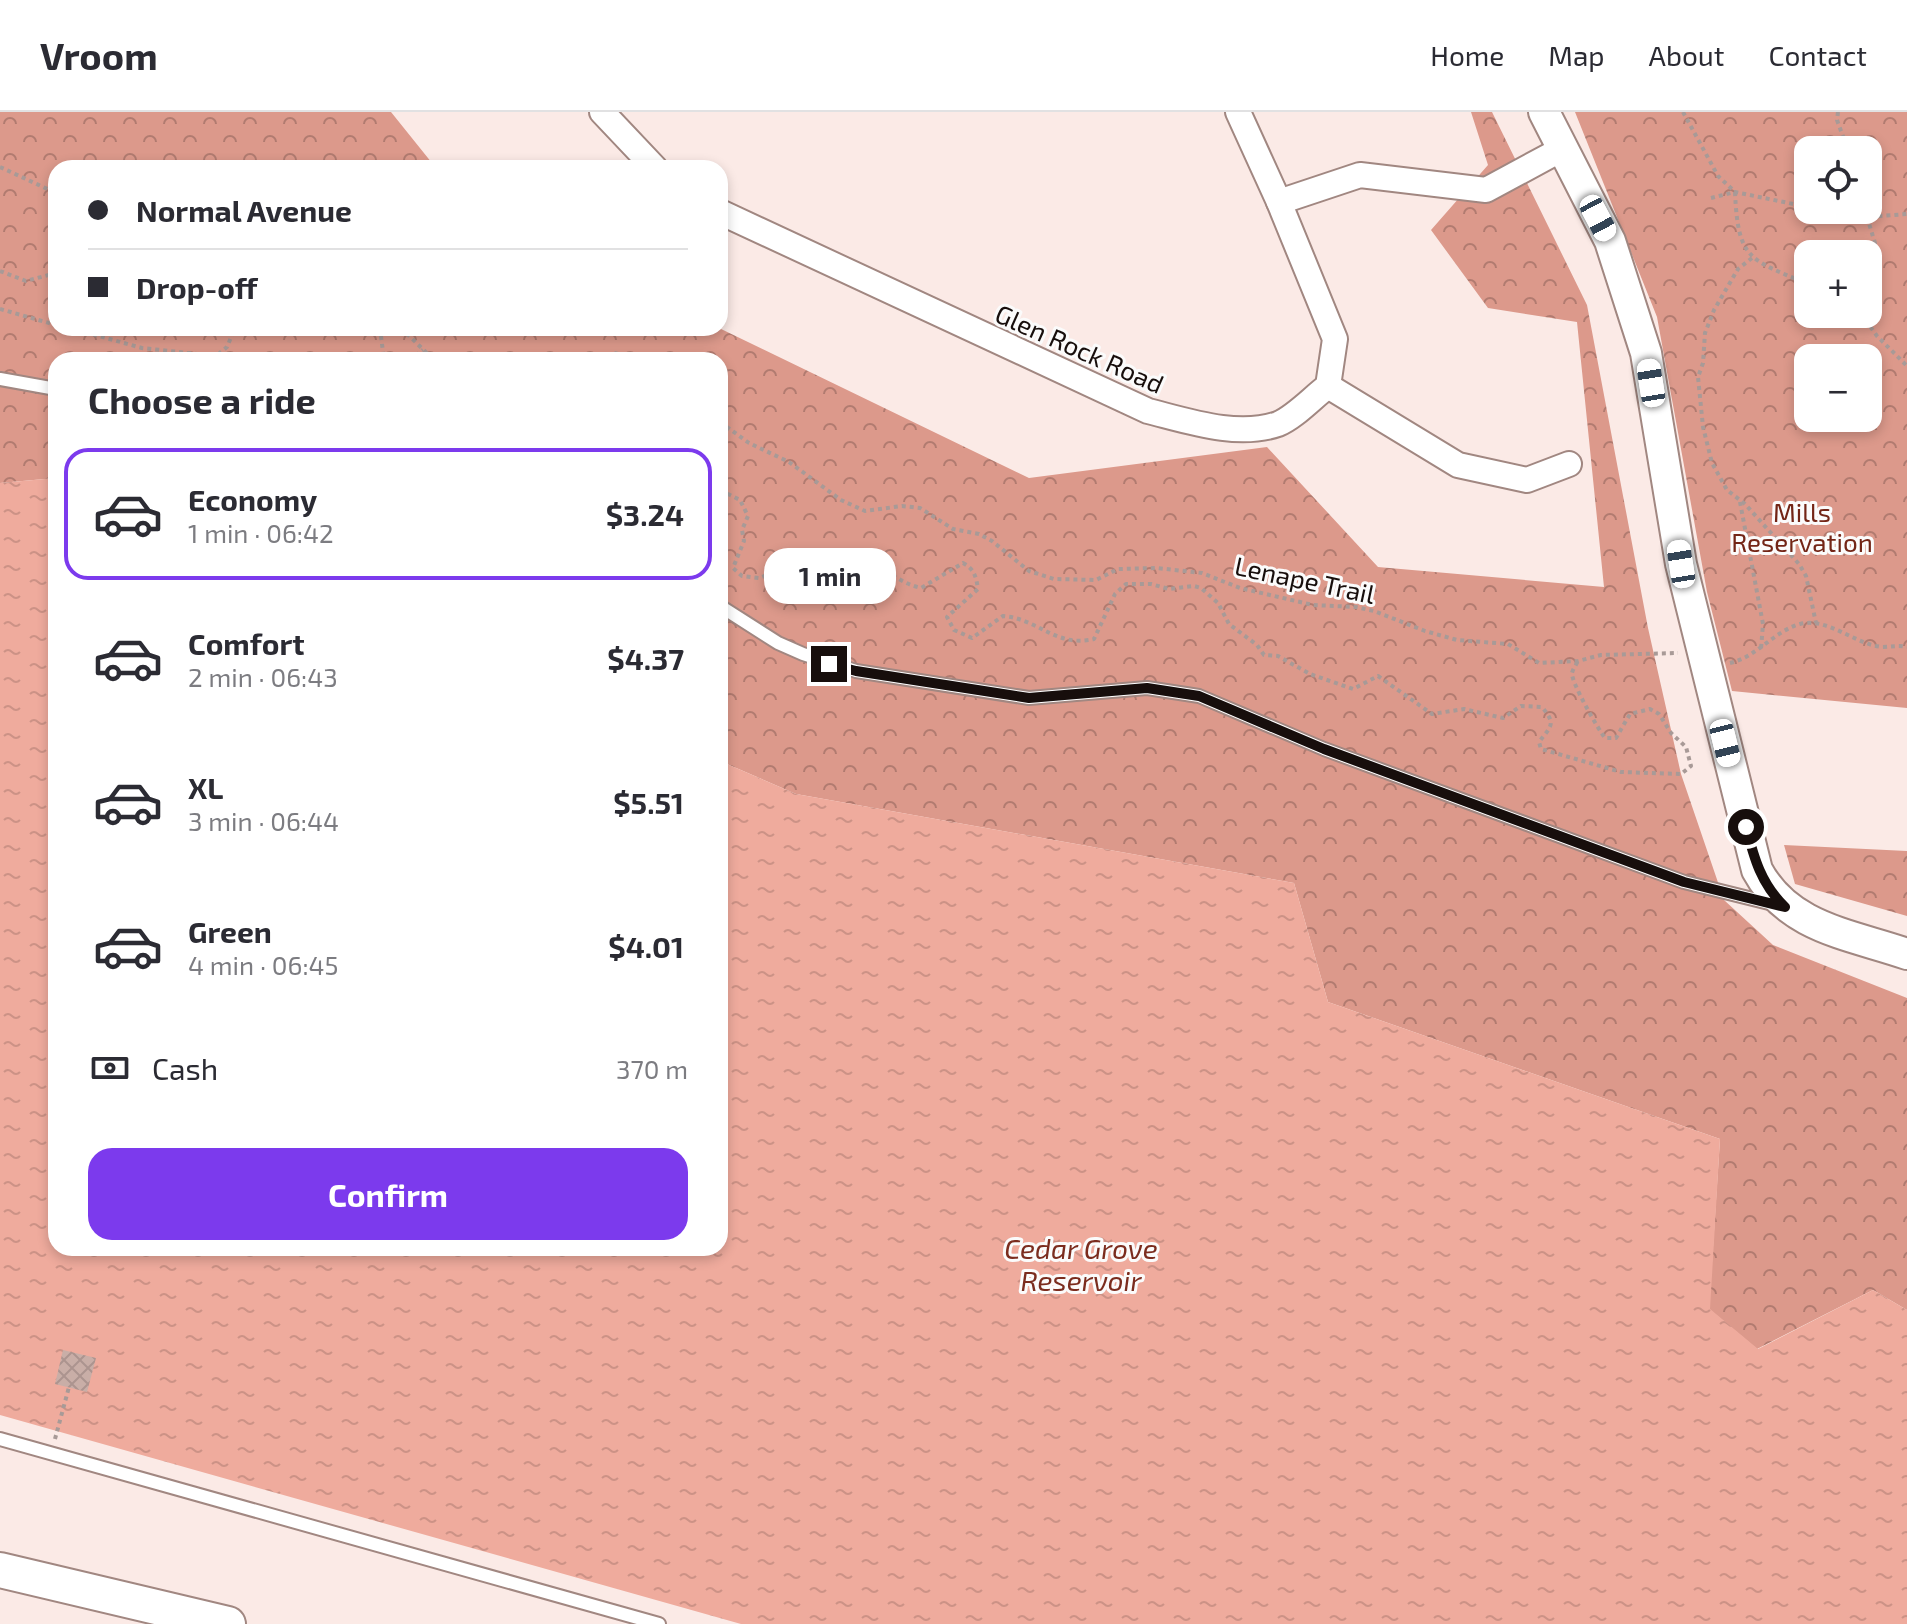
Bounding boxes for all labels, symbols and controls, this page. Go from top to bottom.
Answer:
text: Vroom [40,32,158,78]
text: Home [1430,38,1504,72]
text: Map [1548,38,1605,72]
text: About [1649,38,1724,72]
text: Contact [1768,38,1867,72]
map controls [1794,136,1882,432]
button: locate [1794,136,1882,224]
car [1576,191,1620,245]
text: Normal Avenue [136,192,352,228]
button: + [1794,240,1882,328]
text: Drop-off [136,269,258,305]
street label: Glen Rock Road [991,297,1169,399]
button: − [1794,344,1882,432]
car [1635,357,1667,409]
text: Choose a ride [88,378,316,421]
icon: car [92,478,164,550]
text: Economy [188,481,317,517]
text: $3.24 [606,496,684,532]
park label: Mills Reservation [1731,496,1873,557]
text: 1 min · 06:42 [188,517,334,548]
car [1665,538,1697,590]
callout: 1 min [763,548,895,604]
street label: Lenape Trail [1232,549,1378,609]
text: 1 min [799,560,861,591]
icon: car [92,622,164,694]
text: Comfort [188,625,305,661]
text: $4.37 [607,640,684,676]
route end [811,646,847,682]
text: 2 min · 06:43 [188,661,338,692]
car [1708,717,1742,769]
icon: car [92,766,164,838]
text: XL [188,769,223,805]
text: $5.51 [613,784,684,820]
text: 3 min · 06:44 [188,805,339,836]
route start [1728,809,1764,845]
icon: car [92,910,164,982]
text: Green [188,913,272,949]
text: $4.01 [608,928,684,964]
text: 4 min · 06:45 [188,949,338,980]
icon: cash [88,1046,132,1090]
text: Cash [152,1050,218,1086]
text: 370 m [616,1053,688,1084]
button: Confirm [88,1148,688,1240]
water label: Cedar Grove Reservoir [1004,1231,1158,1297]

